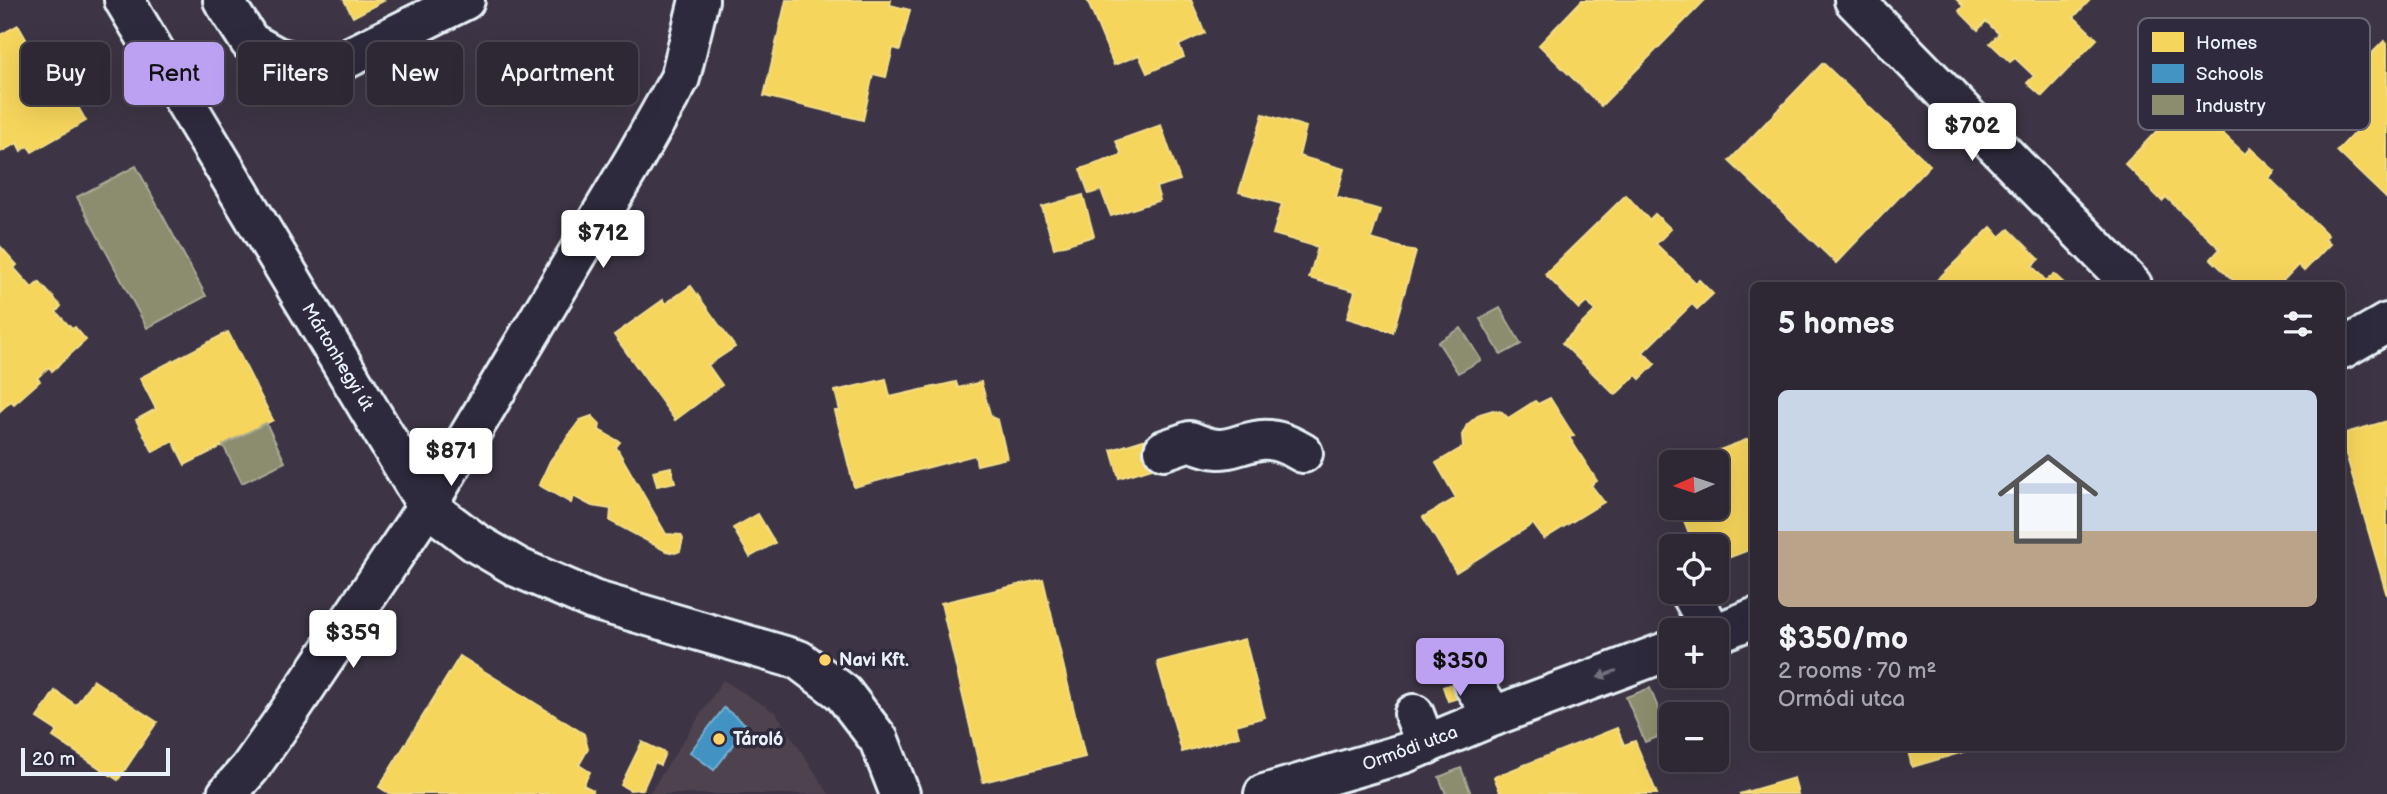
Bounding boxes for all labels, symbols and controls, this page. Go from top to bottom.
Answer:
legend [2138,18,2370,130]
text: Homes [2196,32,2257,55]
chip: Buy [21,42,110,105]
chip: Rent [124,42,224,105]
chip: Filters [238,42,353,105]
chip: New [367,42,463,105]
chip: Apartment [477,42,638,105]
text: Schools [2196,63,2263,86]
text: Industry [2196,95,2266,118]
pin: $702 [1931,104,2013,163]
text: $702 [1944,112,2000,140]
pin: $712 [562,210,644,270]
text: $712 [577,219,629,247]
street label: Mártonhegyi út [297,300,378,415]
icon: filters [2279,305,2317,343]
text: 5 homes [1778,306,1895,342]
pin: $871 [410,428,492,488]
icon: home [1985,436,2111,562]
text: $871 [425,437,477,465]
north arrow [1659,450,1729,520]
map controls [1659,450,1729,772]
button: locate [1659,534,1729,604]
pin: $359 [312,610,394,670]
button: + [1659,618,1729,688]
text: $359 [325,619,381,647]
text: $350/mo [1778,621,1908,657]
pin: $350 [1419,638,1501,698]
text: $350 [1432,647,1488,675]
place label: Navi Kft. [839,650,909,671]
marker: Navi Kft. [817,652,833,668]
text: 2 rooms · 70 m² [1778,657,1937,685]
one-way arrow [1597,668,1618,679]
text: Ormódi utca [1778,685,1905,713]
button: − [1659,702,1729,772]
street label: Ormódi utca [1360,722,1461,775]
place label: Tároló [733,729,783,750]
marker: Tároló [711,731,727,747]
scale bar [21,745,170,777]
text: 20 m [32,748,75,771]

